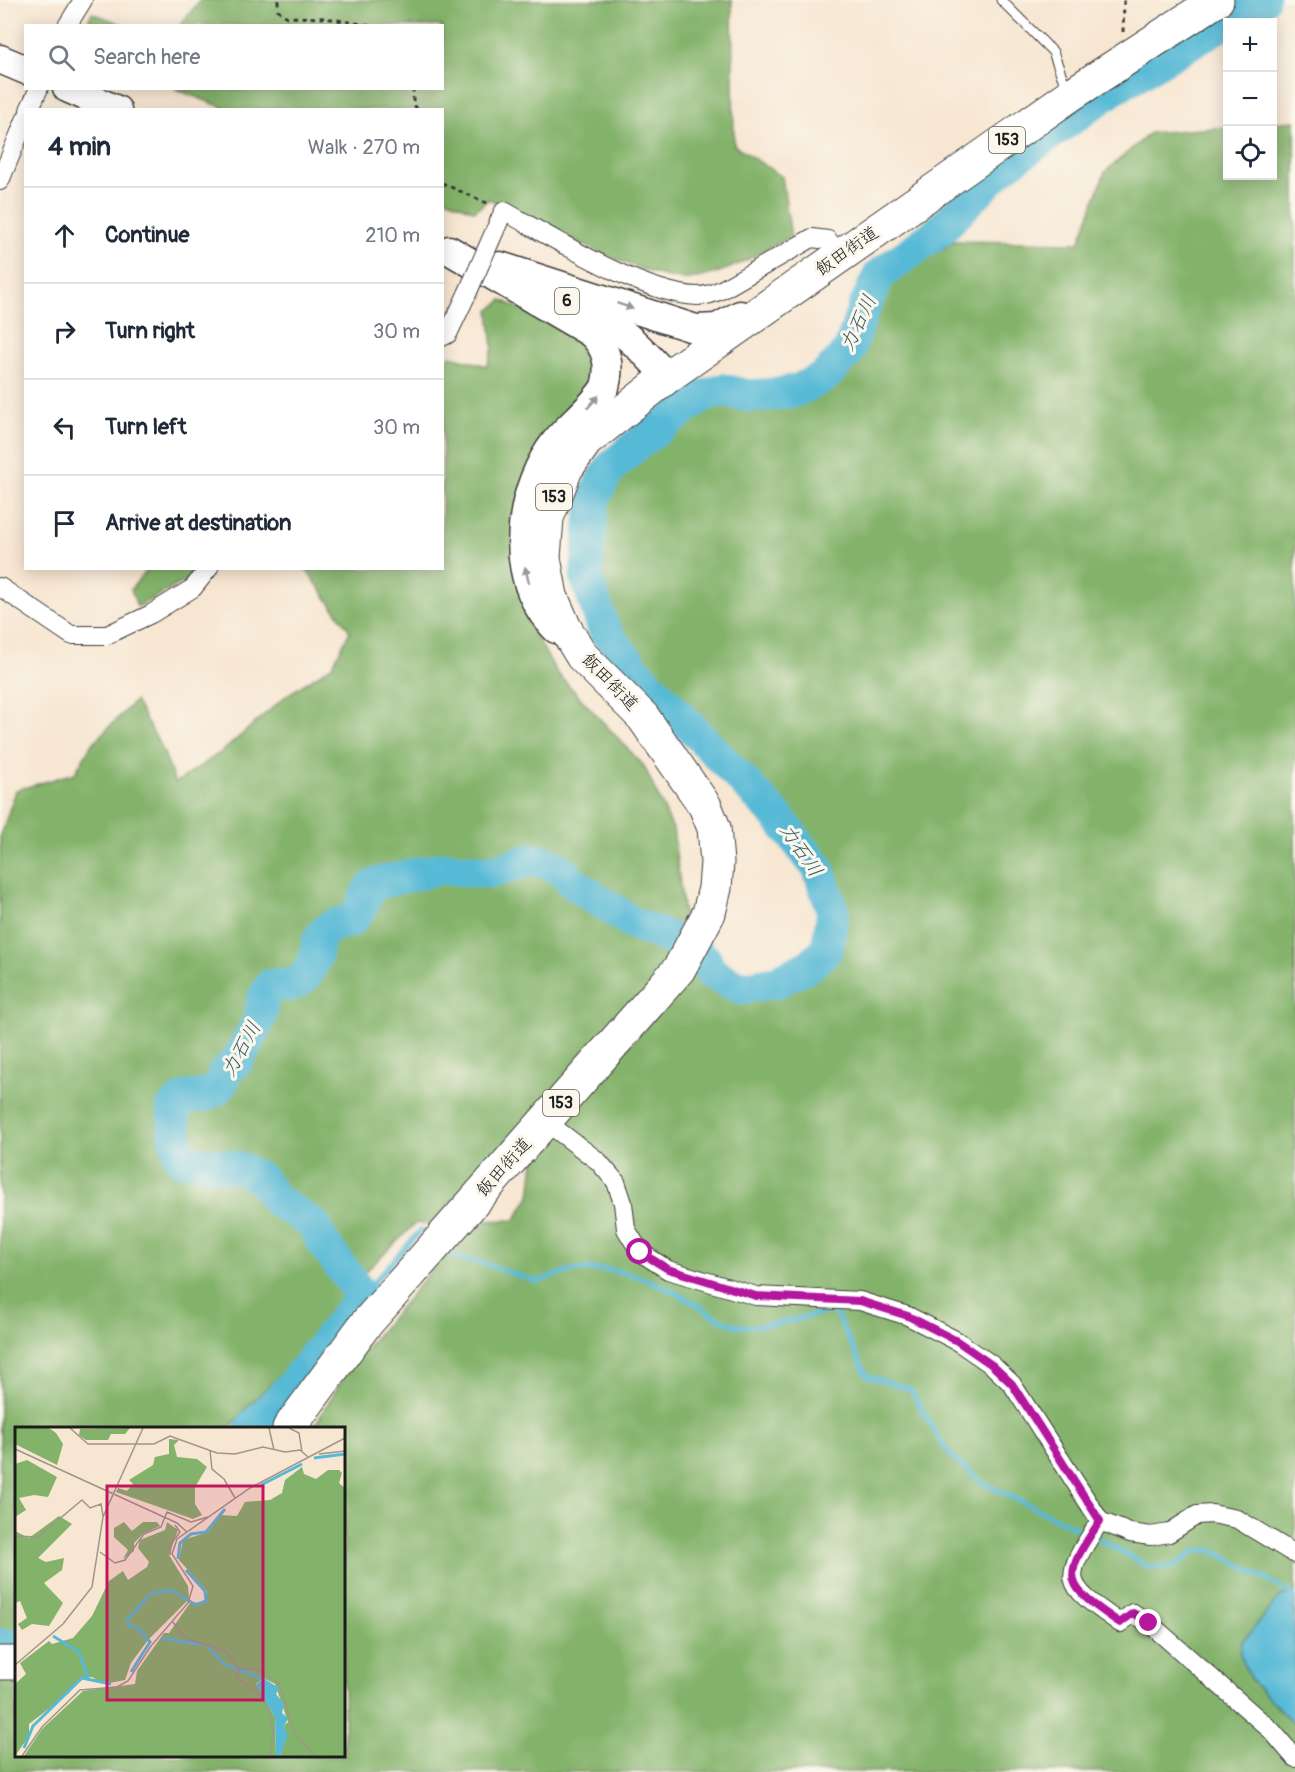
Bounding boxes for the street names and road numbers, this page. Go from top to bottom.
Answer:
road number: 153 [989,127,1025,153]
street label: 飯田街道 [811,221,883,281]
road number: 6 [555,288,579,314]
road number: 153 [536,484,572,510]
street label: 飯田街道 [577,648,643,716]
road number: 153 [543,1090,579,1116]
street label: 飯田街道 [471,1133,537,1201]

